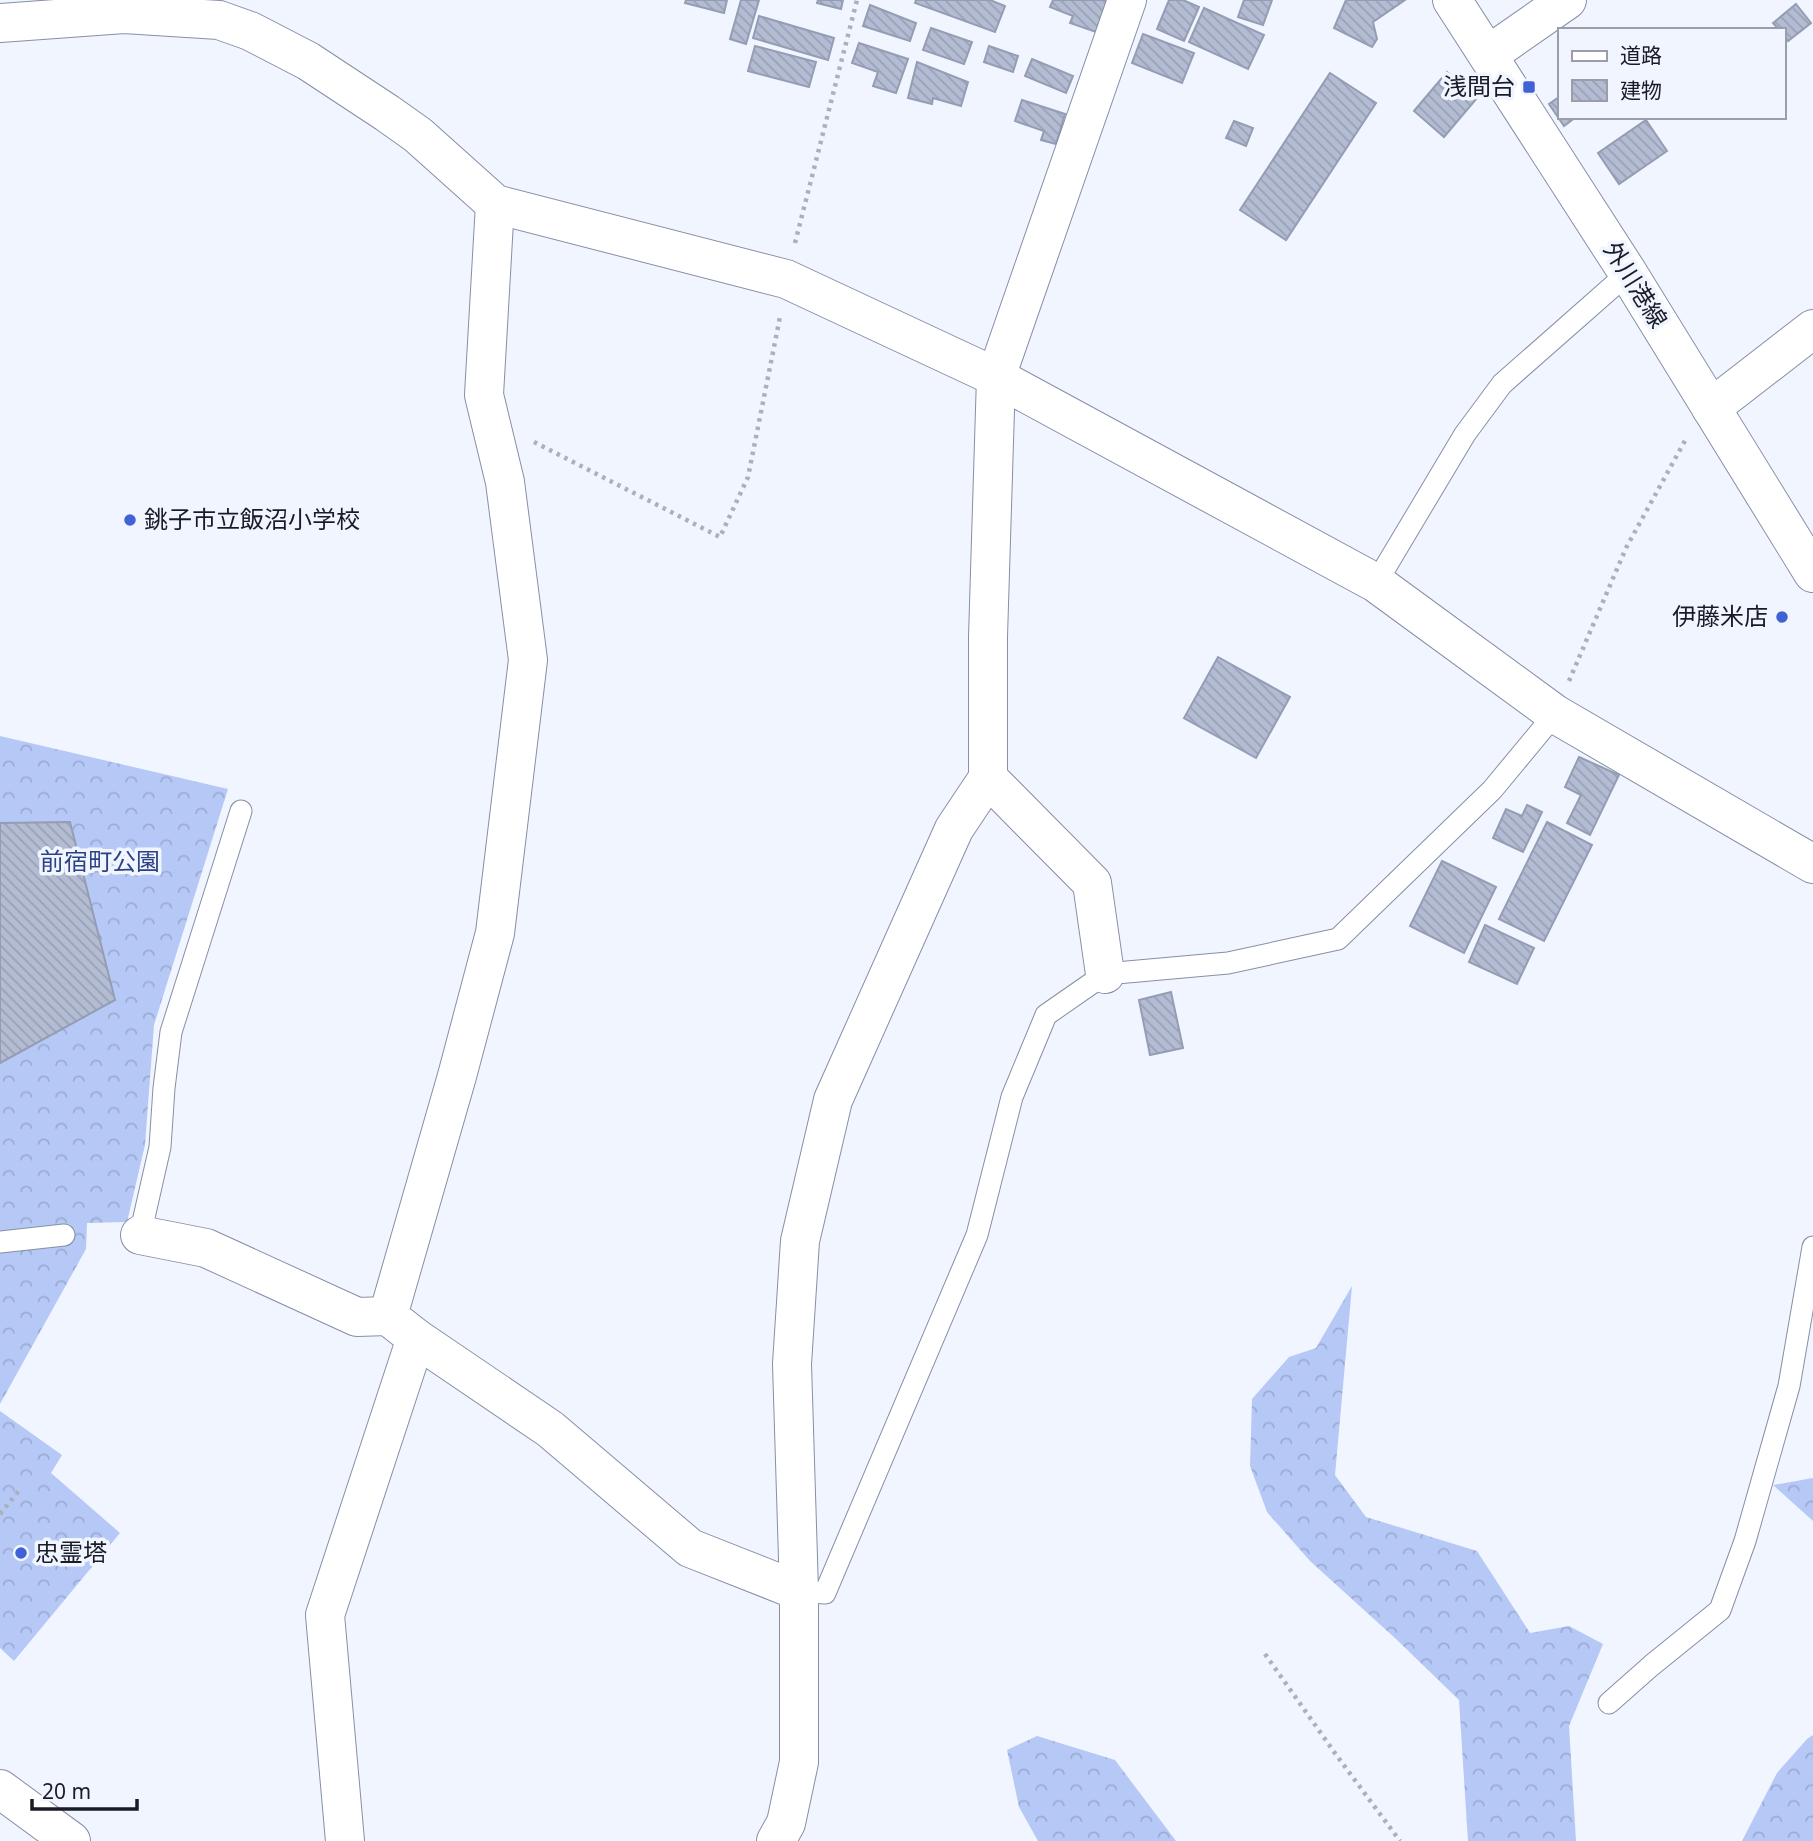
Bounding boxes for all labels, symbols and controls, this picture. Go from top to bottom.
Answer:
legend [1558,28,1785,119]
text: 道路 [1620,41,1662,69]
place label: 浅間台 [1443,69,1515,102]
text: 建物 [1620,76,1662,104]
marker: 浅間台 [1521,79,1537,95]
street label: 外川港線 [1597,235,1676,334]
place label: 銚子市立飯沼小学校 [144,502,360,535]
marker: 銚子市立飯沼小学校 [122,512,138,528]
place label: 伊藤米店 [1672,599,1768,632]
marker: 伊藤米店 [1774,609,1790,625]
park label: 前宿町公園 [40,844,160,877]
place label: 忠霊塔 [35,1535,107,1568]
marker: 忠霊塔 [13,1545,29,1561]
scale bar [32,1768,136,1812]
text: 20 m [42,1777,91,1805]

